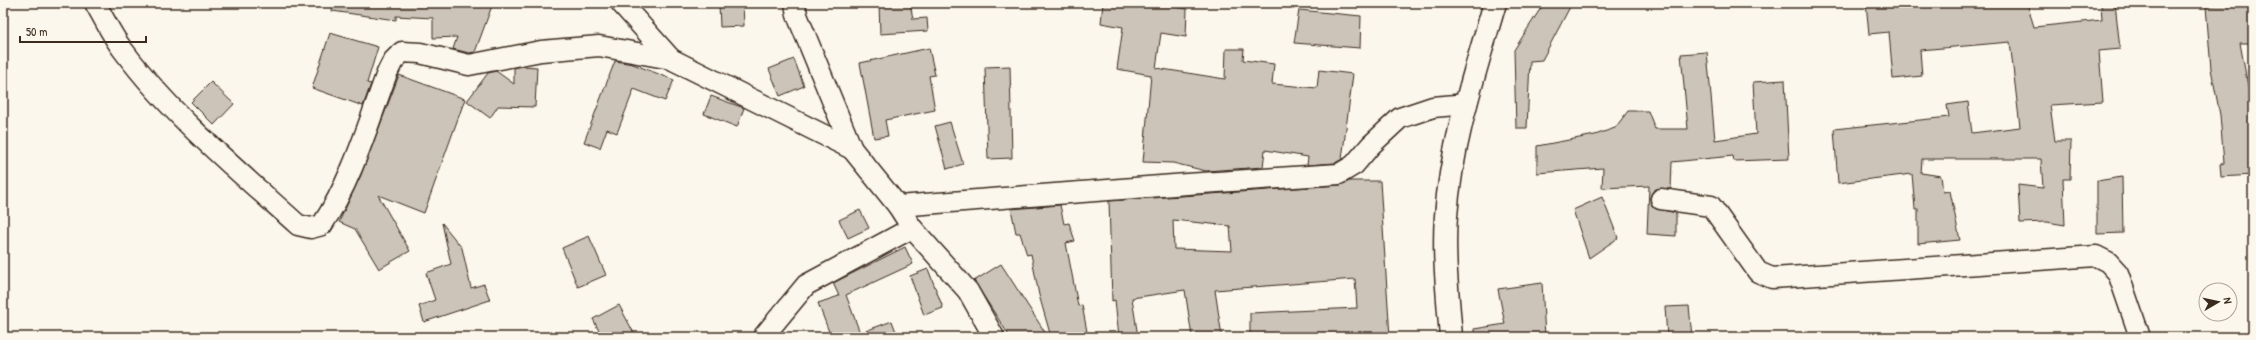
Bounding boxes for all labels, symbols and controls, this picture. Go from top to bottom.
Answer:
scale bar [20,18,146,44]
text: 50 m [26,23,47,40]
north arrow [2198,282,2238,322]
text: N [2221,296,2235,305]

